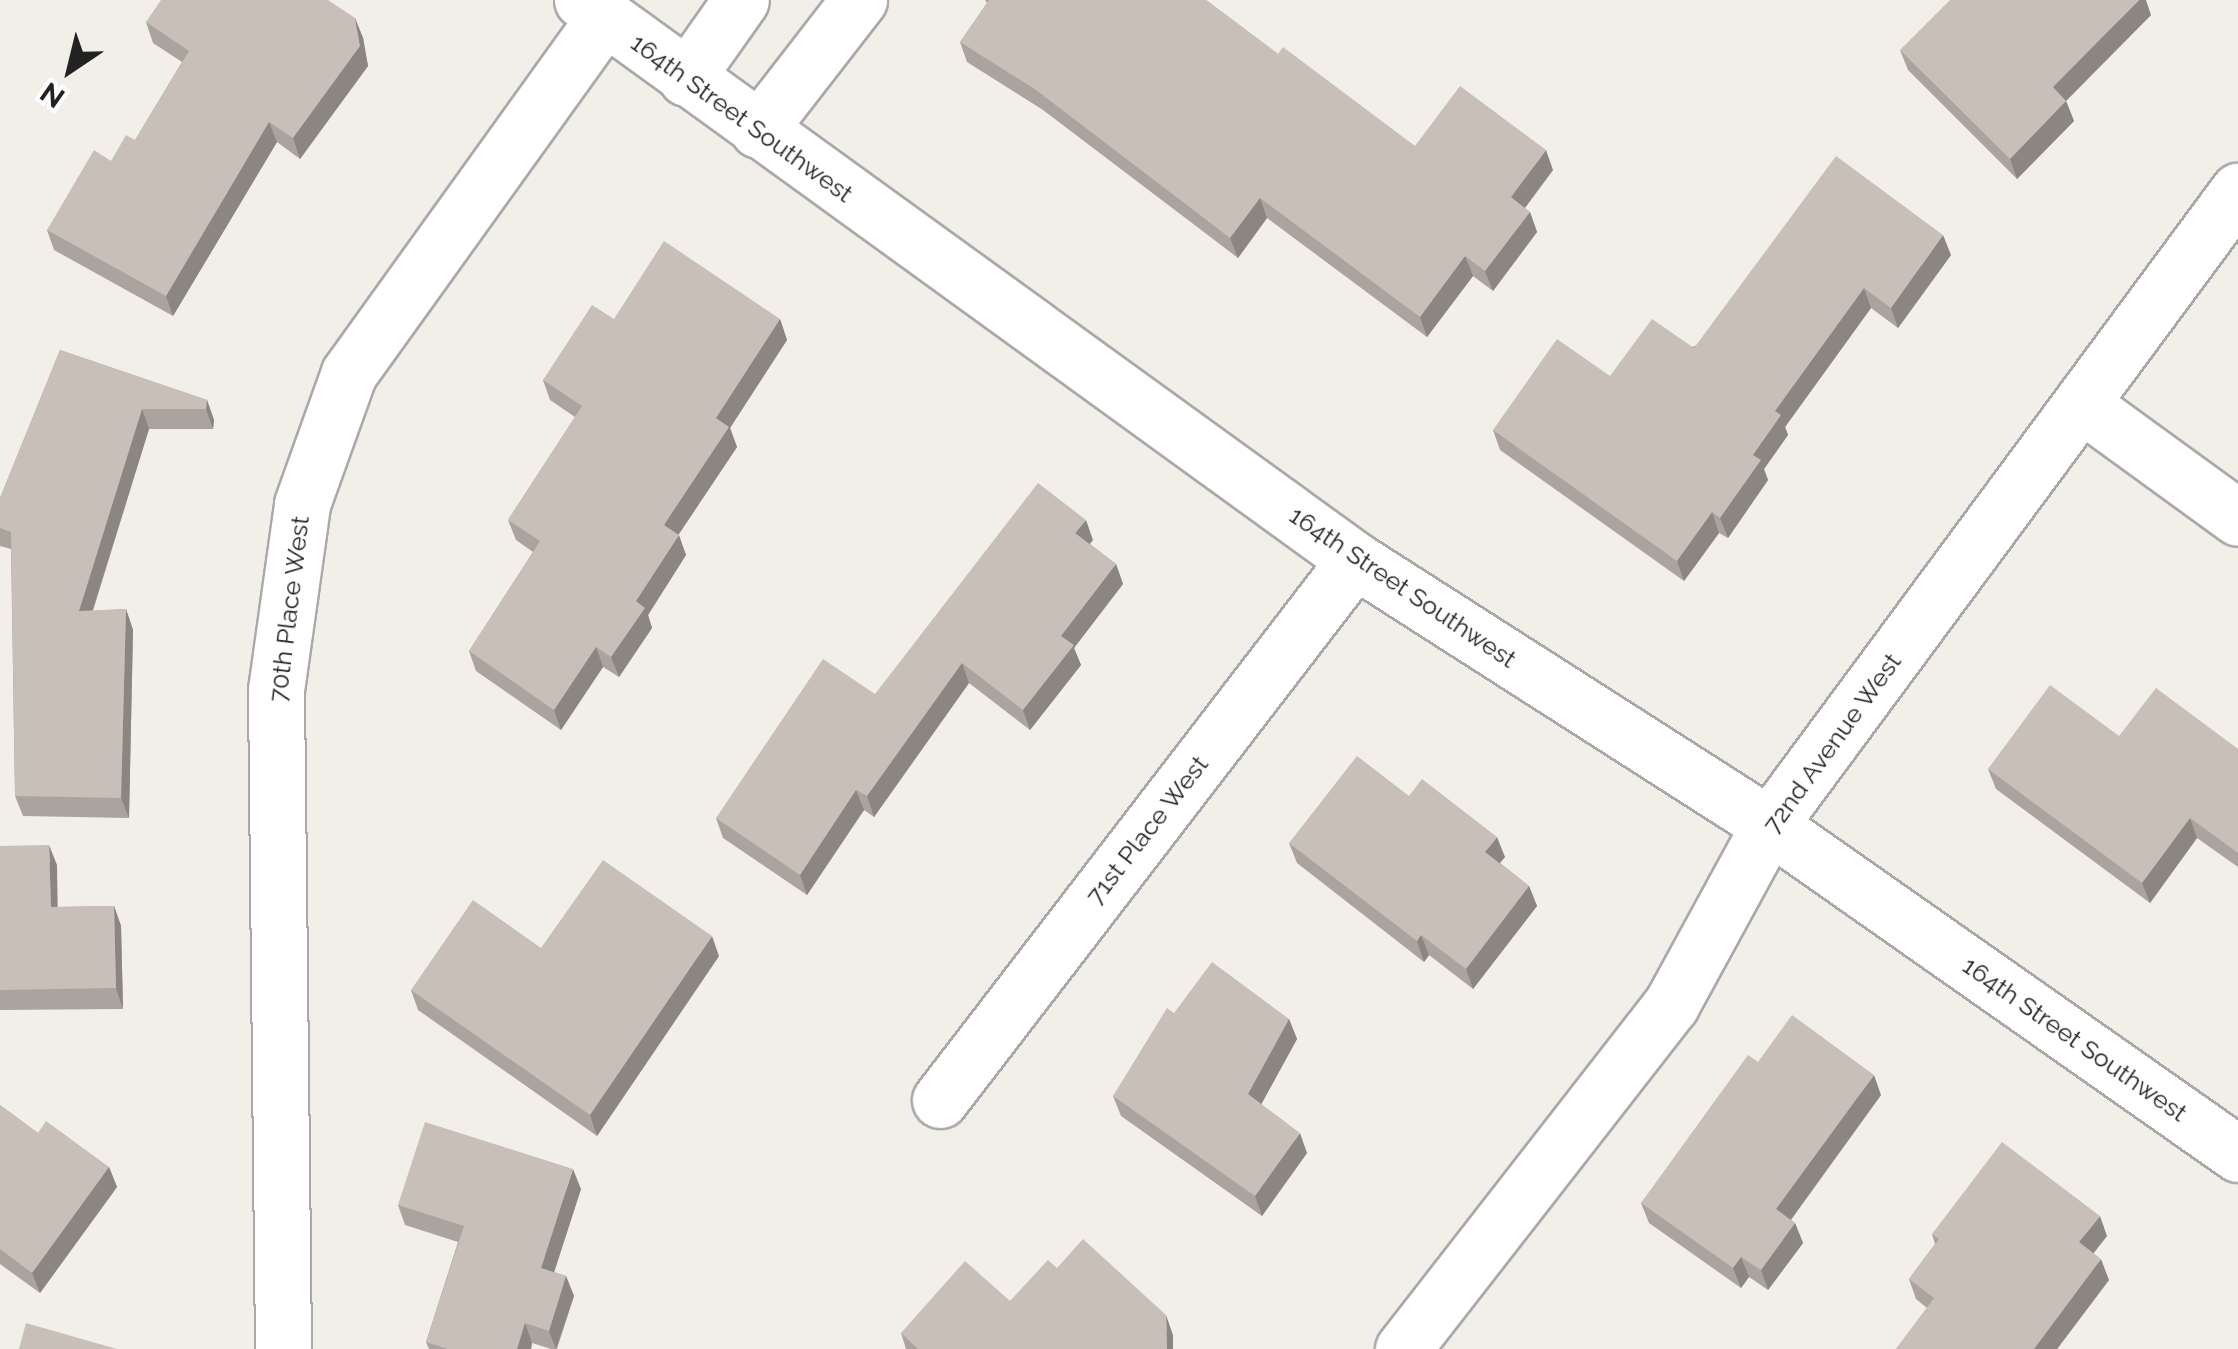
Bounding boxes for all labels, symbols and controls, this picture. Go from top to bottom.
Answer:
north arrow [20,20,120,120]
street label: 164th Street Southwest [625,27,859,209]
text: N [34,75,71,115]
street label: 164th Street Southwest [1284,500,1522,674]
street label: 70th Place West [263,514,315,704]
street label: 72nd Avenue West [1756,647,1908,839]
street label: 71st Place West [1079,749,1215,911]
street label: 164th Street Southwest [1957,950,2193,1128]

